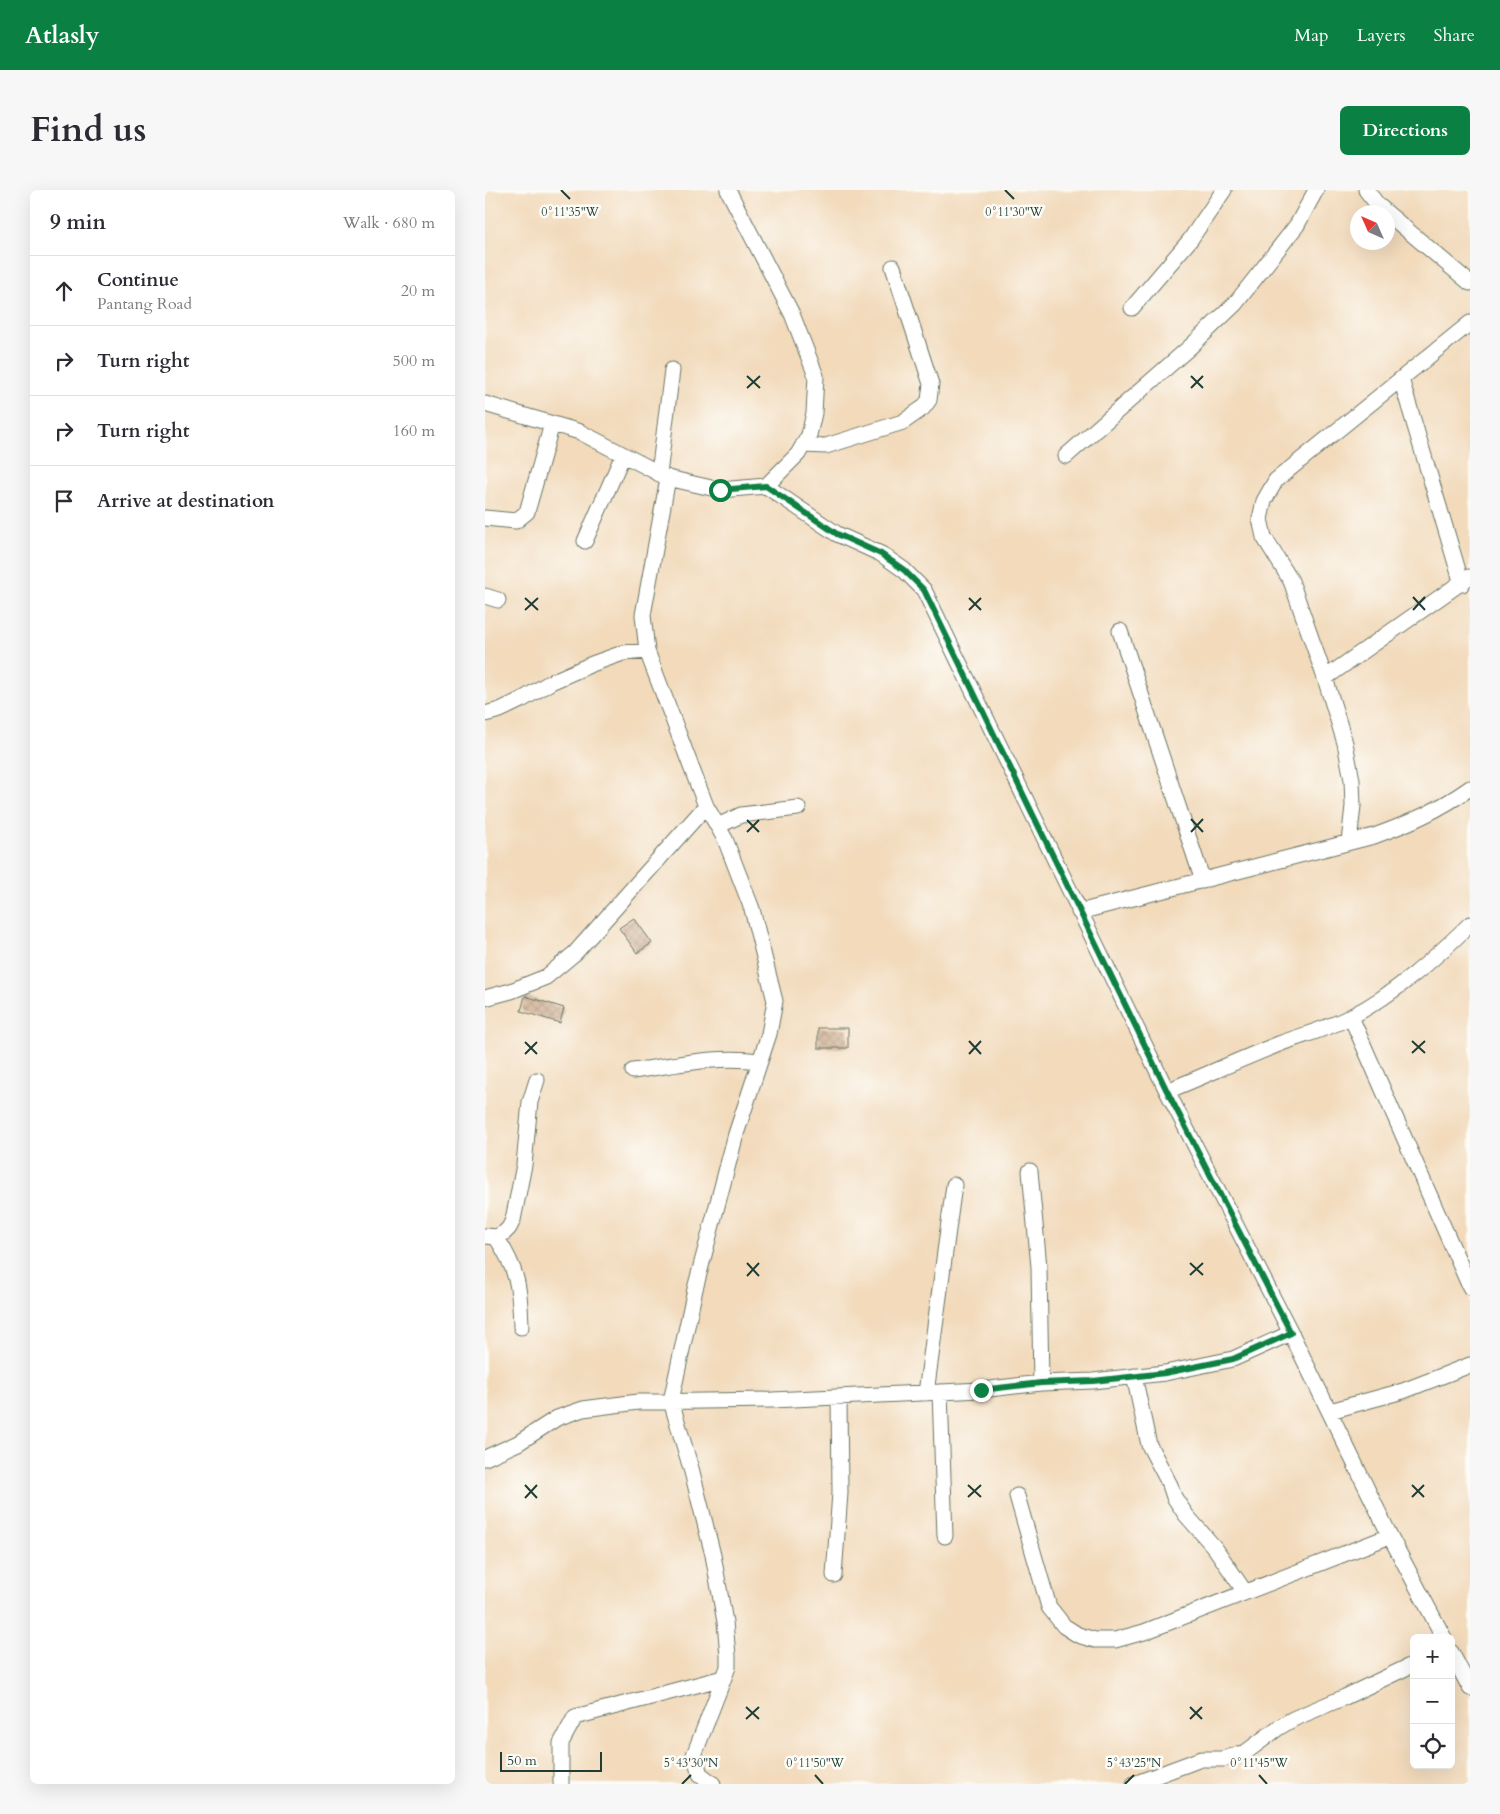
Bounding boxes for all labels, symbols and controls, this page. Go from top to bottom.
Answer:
text: Atlasly [25,19,99,52]
text: Map [1294,23,1329,48]
text: Layers [1357,23,1406,48]
text: Share [1434,23,1475,48]
text: Find us [30,106,146,154]
button: Directions [1340,106,1470,155]
text: 0°11'35"W [541,204,600,220]
text: 0°11'30"W [985,204,1044,220]
north arrow [1350,205,1395,250]
text: 9 min [50,208,106,237]
text: Walk · 680 m [343,212,435,234]
text: Continue [97,267,179,293]
icon: ahead [50,277,78,305]
text: 20 m [401,280,435,302]
text: Pantang Road [97,293,192,315]
icon: right [50,347,78,375]
text: Turn right [97,348,189,374]
text: 500 m [393,350,435,372]
icon: right [50,417,78,445]
text: Turn right [97,418,189,444]
text: 160 m [393,420,435,442]
route start [709,479,732,502]
icon: arrive [50,487,78,515]
text: Arrive at destination [97,488,274,514]
route end [970,1379,993,1402]
map controls [1410,1634,1455,1769]
button: + [1410,1634,1455,1679]
button: − [1410,1679,1455,1724]
button: locate [1410,1724,1455,1769]
scale bar [500,1749,603,1772]
text: 50 m [507,1751,537,1770]
text: 5°43'30"N [664,1755,719,1771]
text: 0°11'50"W [786,1755,845,1771]
text: 5°43'25"N [1107,1755,1162,1771]
text: 0°11'45"W [1230,1755,1289,1771]

